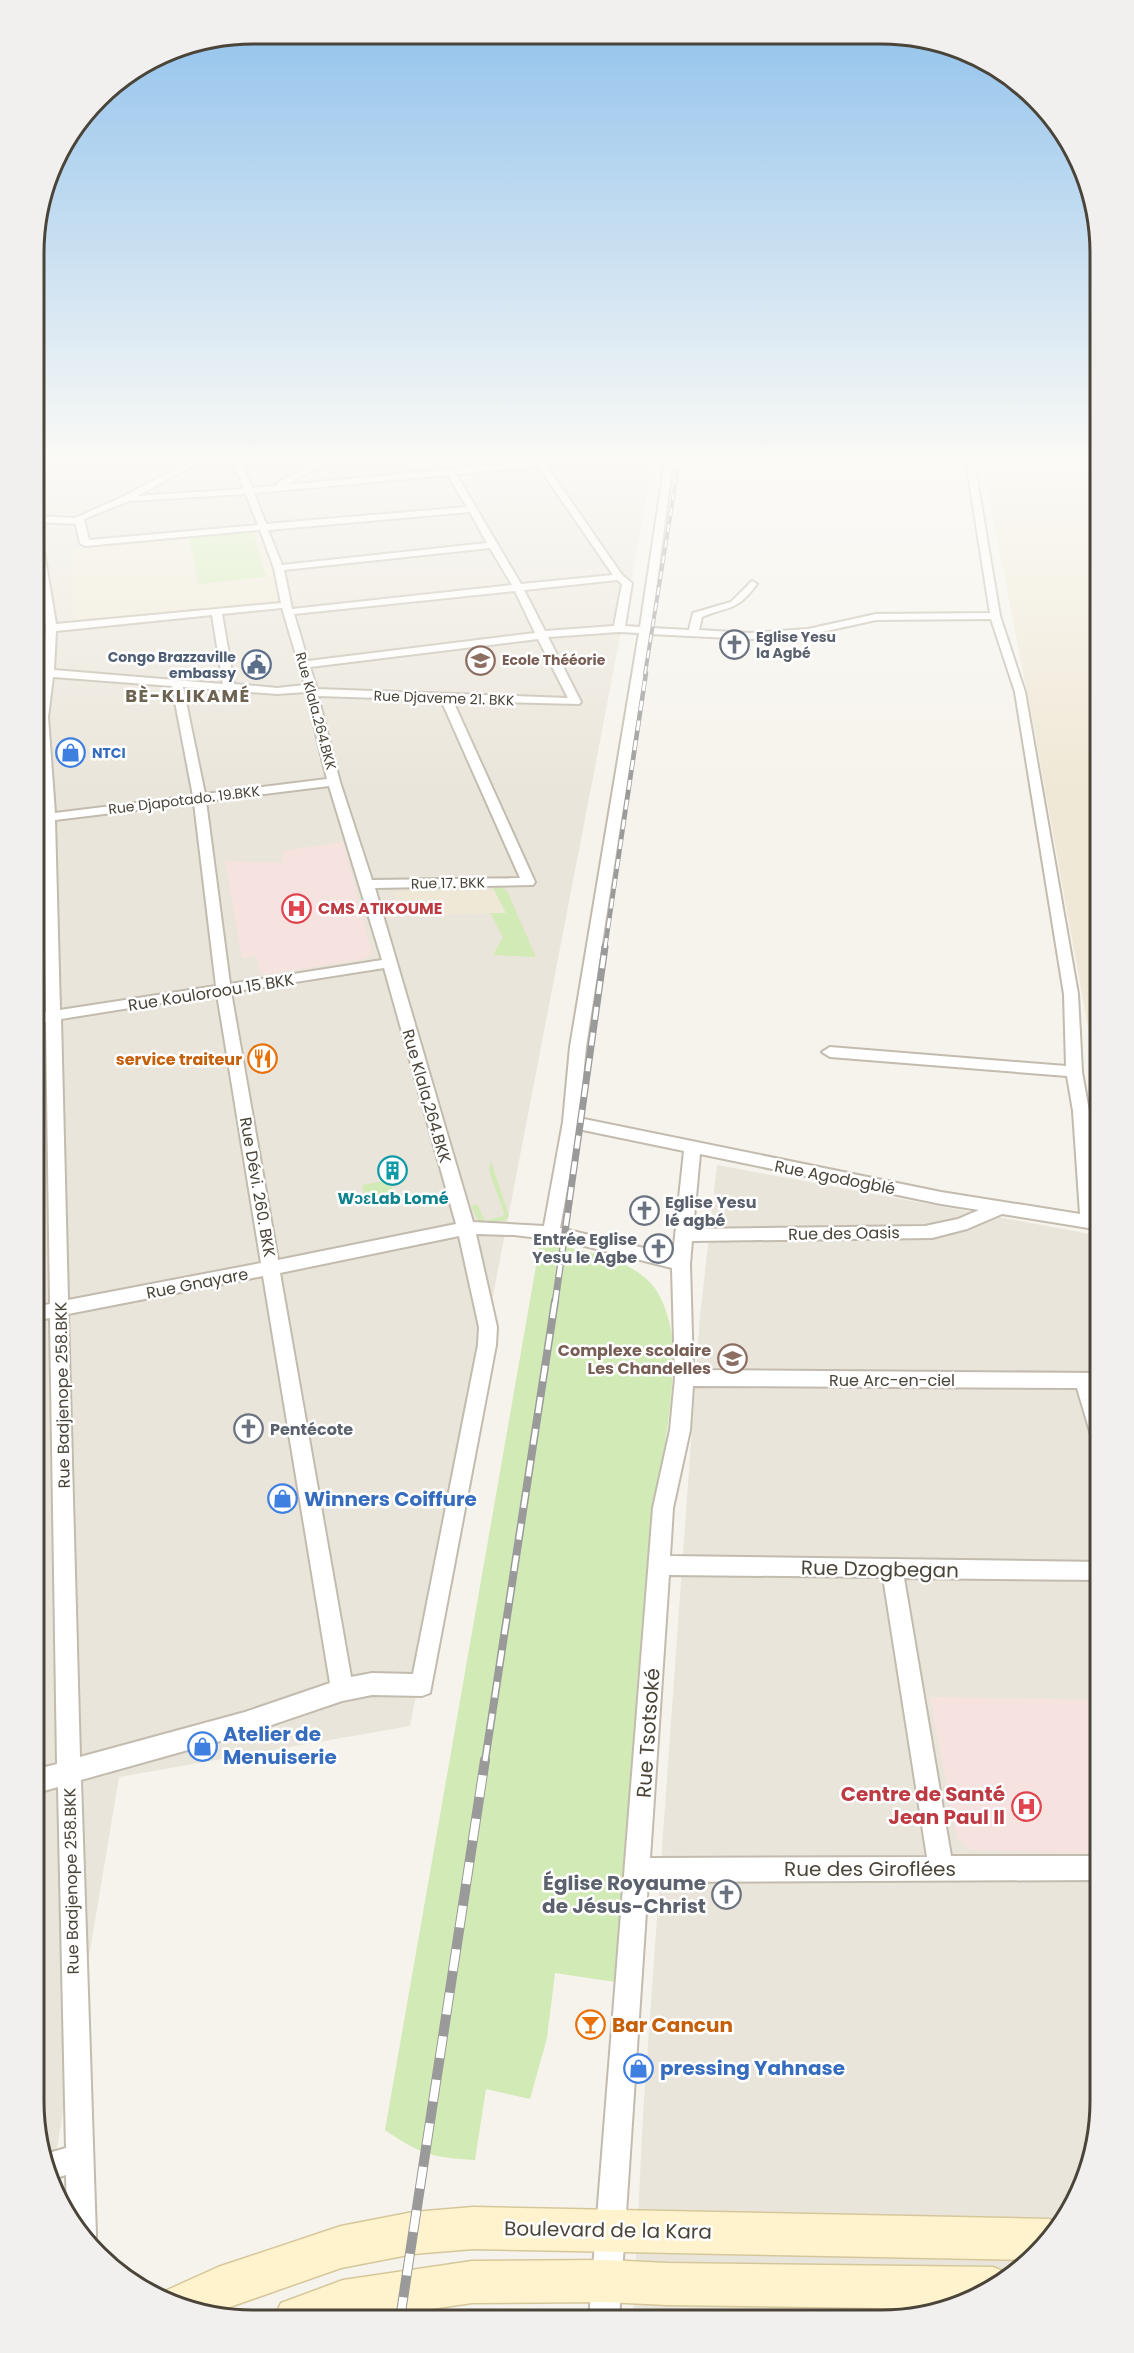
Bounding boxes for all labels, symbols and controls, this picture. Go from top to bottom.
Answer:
place label: Eglise Yesu la Agbé [756,627,836,663]
church icon: Eglise Yesu la Agbé [719,629,751,661]
school or university icon: Ecole Thééorie [465,644,497,676]
place label: Congo Brazzaville embassy [108,647,236,683]
public building icon: Congo Brazzaville embassy [241,649,273,681]
street label: Rue Klala.264.BKK [291,650,341,773]
place label: Ecole Thééorie [502,650,606,670]
district label: BÈ-KLIKAMÉ [125,683,251,708]
street label: Rue Djaveme 21. BKK [373,686,515,710]
shop icon: NTCI [55,737,87,769]
place label: NTCI [92,743,126,763]
street label: Rue Djapotado. 19.BKK [107,781,261,819]
street label: Rue 17. BKK [411,872,486,894]
hospital icon: CMS ATIKOUME [281,892,313,924]
place label: CMS ATIKOUME [318,897,442,920]
street label: Rue Kouloroou 15 BKK [126,968,296,1017]
street label: Rue Klala,264.BKK [396,1027,457,1166]
restaurant icon: service traiteur [247,1043,279,1075]
place label: service traiteur [116,1048,242,1071]
street label: Rue Dévi. 260. BKK [234,1115,281,1259]
building icon: WɔɛLab Lomé [377,1154,409,1186]
street label: Rue Agodogblé [773,1155,897,1200]
place label: WɔɛLab Lomé [337,1187,449,1210]
place label: Eglise Yesu lé agbé [665,1191,756,1232]
church icon: Eglise Yesu lé agbé [628,1195,660,1227]
street label: Rue des Oasis [788,1221,900,1246]
place label: Entrée Eglise Yesu le Agbe [532,1228,637,1269]
church icon: Entrée Eglise Yesu le Agbe [642,1232,674,1264]
street label: Rue Gnayare [144,1262,250,1305]
street label: Rue Badjenope 258.BKK [49,1301,76,1489]
place label: Complexe scolaire Les Chandelles [558,1339,711,1380]
school or university icon: Complexe scolaire Les Chandelles [716,1343,748,1375]
street label: Rue Arc-en-ciel [829,1369,955,1392]
church icon: Pentécote [233,1413,265,1445]
place label: Pentécote [270,1418,353,1441]
shop icon: Winners Coiffure [267,1483,299,1515]
place label: Winners Coiffure [304,1485,477,1513]
street label: Rue Dzogbegan [801,1554,959,1584]
street label: Rue Tsotsoké [630,1667,666,1799]
place label: Atelier de Menuiserie [223,1720,337,1771]
shop icon: Atelier de Menuiserie [186,1730,218,1762]
place label: Centre de Santé Jean Paul II [841,1780,1005,1831]
street label: Rue Badjenope 258.BKK [58,1787,85,1975]
hospital icon: Centre de Santé Jean Paul II [1010,1790,1042,1822]
street label: Rue des Giroflées [784,1855,956,1883]
place label: Église Royaume de Jésus-Christ [542,1869,706,1920]
church icon: Église Royaume de Jésus-Christ [711,1879,743,1911]
bar icon: Bar Cancun [575,2009,607,2041]
place label: Bar Cancun [612,2011,733,2039]
shop icon: pressing Yahnase [623,2052,655,2084]
place label: pressing Yahnase [660,2054,845,2082]
street label: Boulevard de la Kara [504,2214,712,2246]

